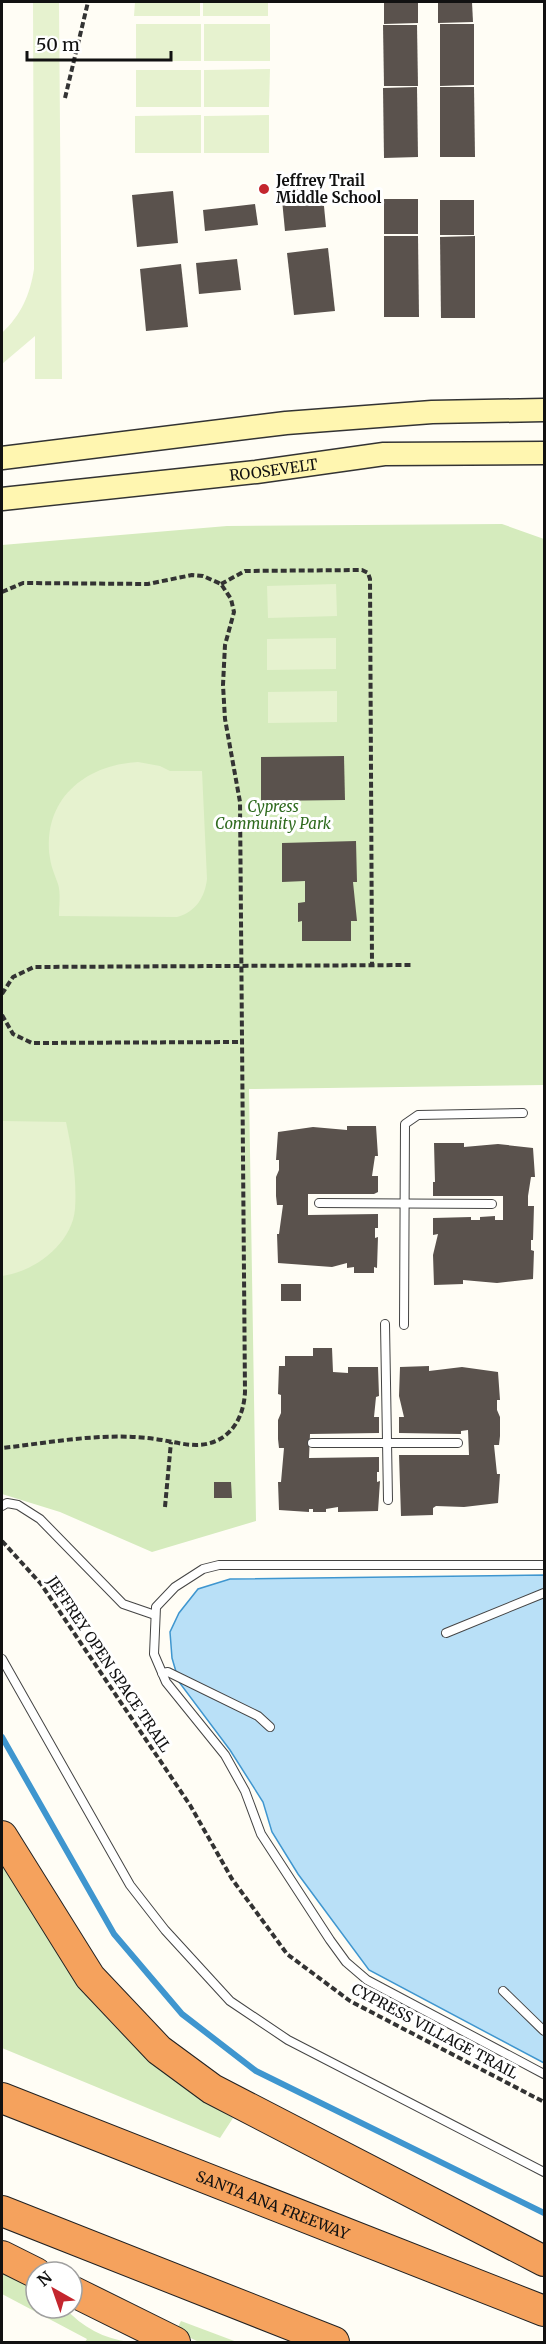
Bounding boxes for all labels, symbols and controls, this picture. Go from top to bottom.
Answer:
scale bar [27,24,171,62]
text: 50 m [36,33,80,56]
place label: Jeffrey Trail Middle School [275,171,381,207]
marker: Jeffrey Trail Middle School [257,182,271,196]
street label: ROOSEVELT [228,454,319,484]
park label: Cypress Community Park [215,797,332,833]
street label: JEFFREY OPEN SPACE TRAIL [42,1572,175,1756]
street label: CYPRESS VILLAGE TRAIL [348,1979,522,2083]
street label: SANTA ANA FREEWAY [193,2166,352,2243]
north arrow [24,2260,84,2320]
text: N [33,2267,56,2290]

